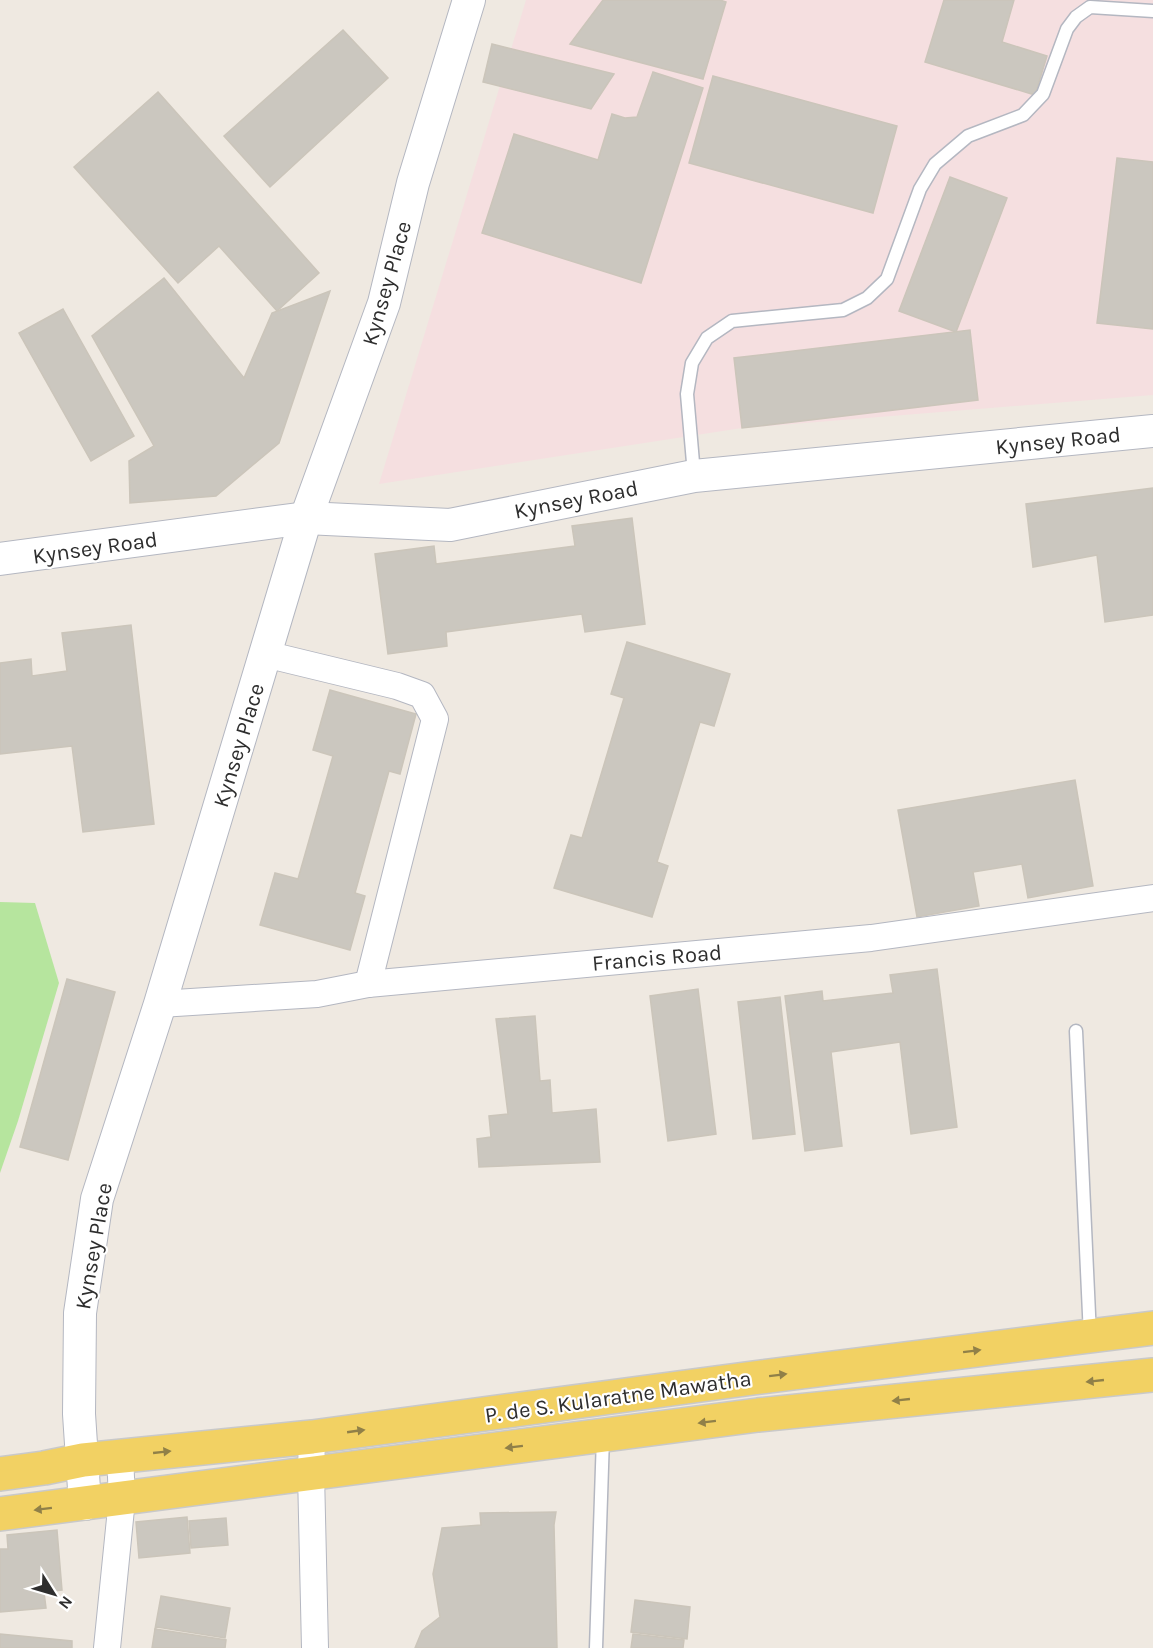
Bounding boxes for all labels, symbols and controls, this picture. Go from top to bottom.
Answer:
street label: Kynsey Place [357,218,417,349]
street label: Kynsey Road [994,421,1122,461]
street label: Kynsey Road [512,475,640,525]
street label: Kynsey Road [31,526,159,570]
street label: Kynsey Place [208,680,270,810]
street label: Francis Road [591,939,723,977]
street label: Kynsey Place [70,1181,118,1312]
one-way arrow [962,1346,981,1356]
street label: P. de S. Kularatne Mawatha [483,1365,753,1429]
one-way arrow [769,1370,788,1380]
one-way arrow [1085,1376,1104,1385]
one-way arrow [891,1396,910,1405]
one-way arrow [697,1417,716,1427]
one-way arrow [346,1427,365,1436]
one-way arrow [504,1442,523,1452]
one-way arrow [153,1447,172,1457]
one-way arrow [33,1504,52,1514]
north arrow [24,1564,84,1624]
text: N [55,1592,77,1613]

